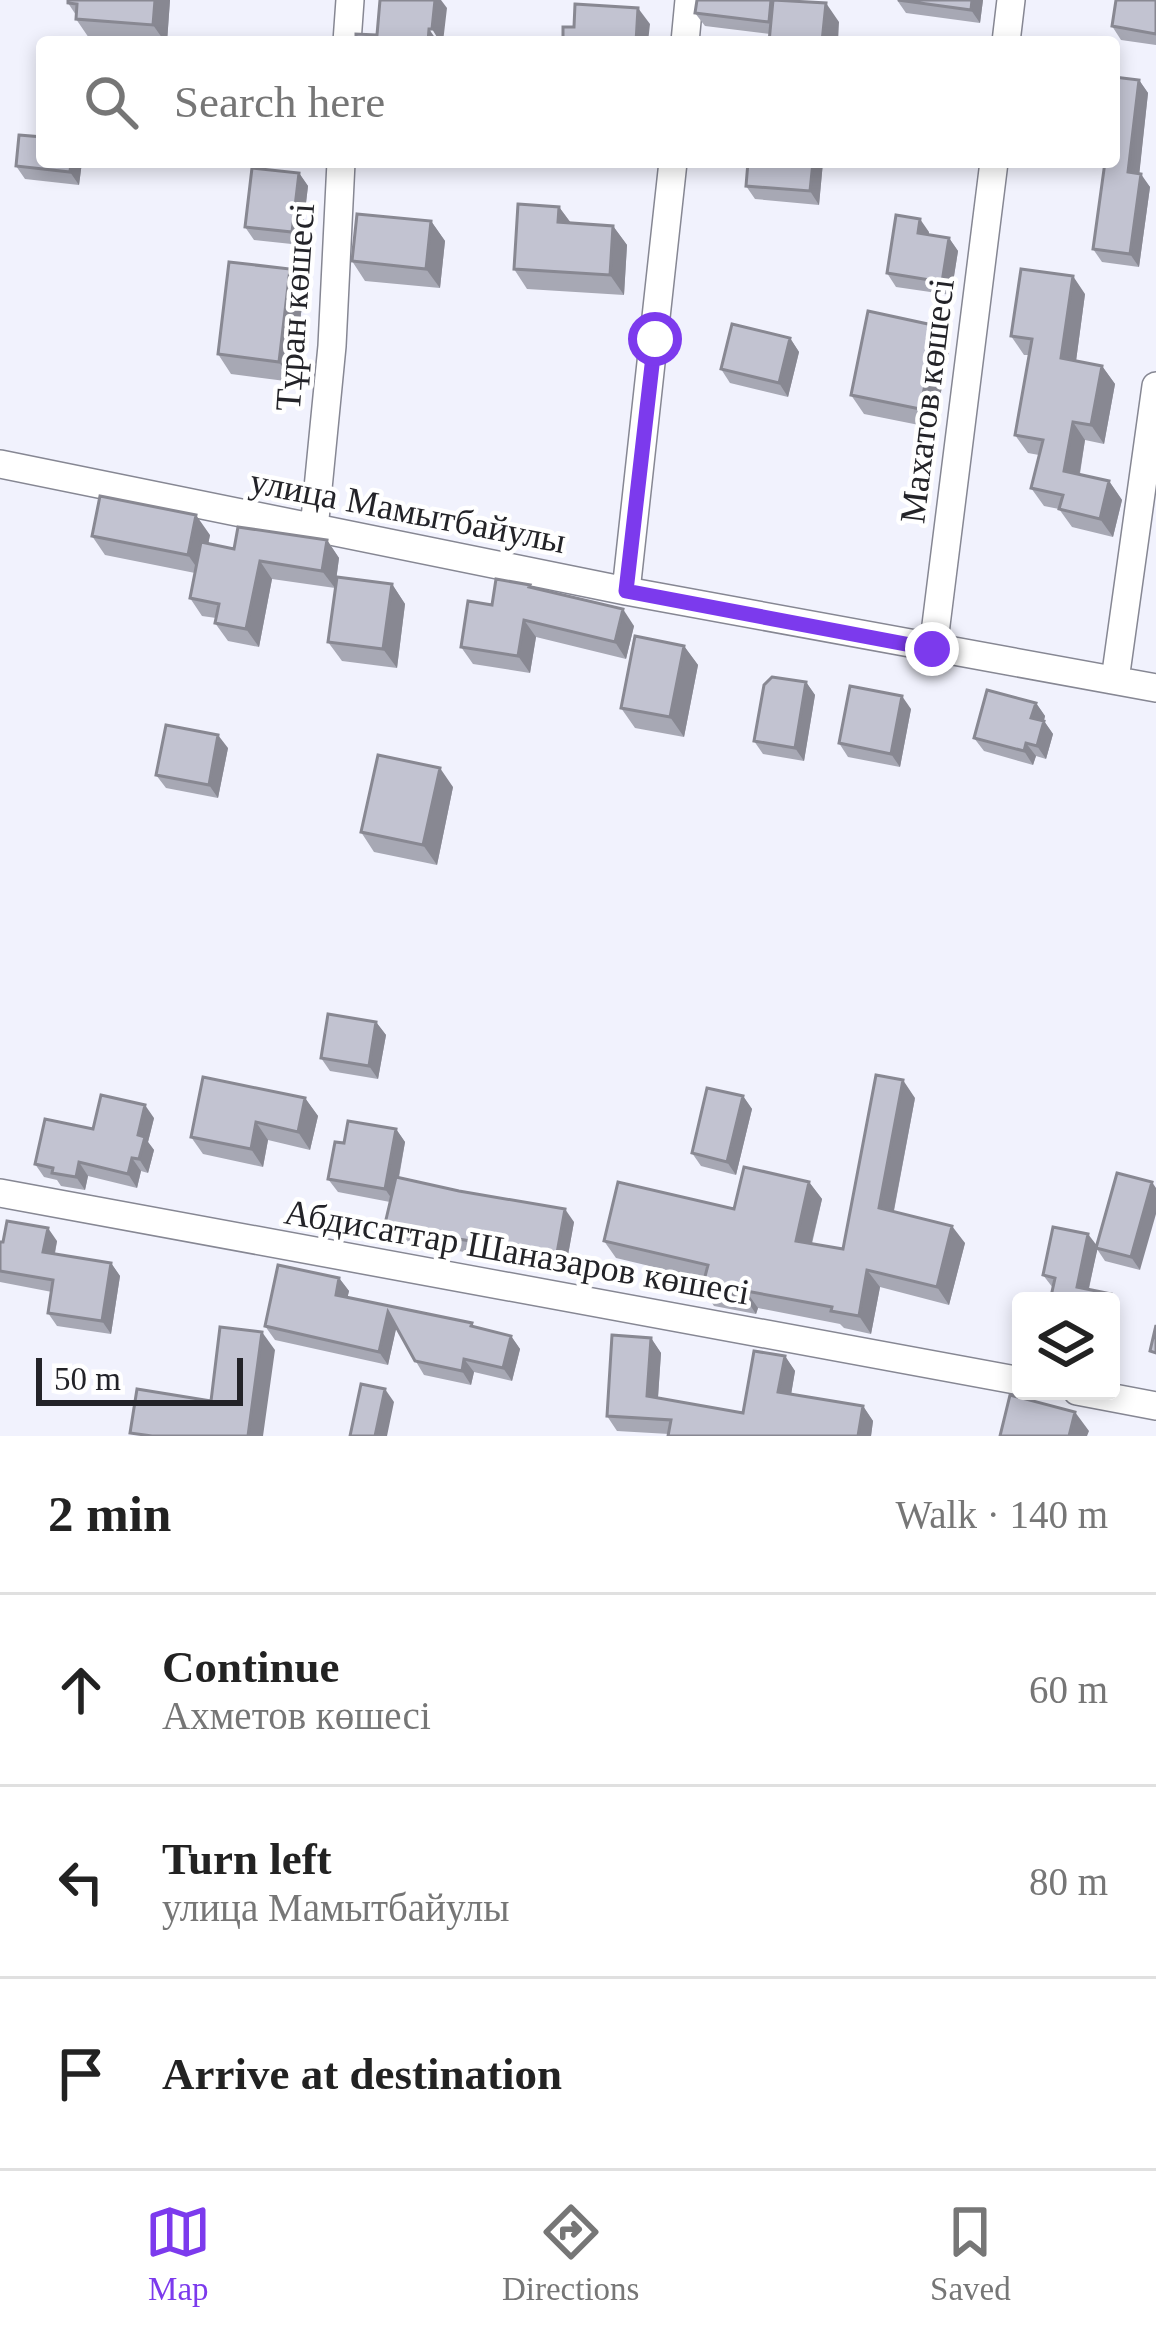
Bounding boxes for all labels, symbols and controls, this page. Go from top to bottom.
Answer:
search box [36,36,1120,168]
icon: search [78,69,144,135]
text: Search here [174,77,385,127]
street label: Тұран көшесі [268,202,322,412]
street label: Махатов көшесі [892,277,962,525]
route start [628,312,682,366]
street label: улица Мамытбайулы [247,461,569,561]
route end [905,622,959,676]
street label: Абдисаттар Шаназаров көшесі [281,1191,753,1313]
map controls [1012,1292,1120,1400]
button: layers [1012,1292,1120,1400]
scale bar [36,1352,243,1405]
text: 50 m [54,1361,121,1397]
text: 2 min [48,1486,171,1542]
text: Walk · 140 m [896,1493,1108,1536]
text: Continue [162,1642,340,1692]
icon: ahead [48,1657,114,1723]
text: 60 m [1029,1668,1108,1711]
text: Ахметов көшесі [162,1694,431,1737]
text: Turn left [162,1834,332,1884]
icon: left [48,1849,114,1915]
text: 80 m [1029,1860,1108,1903]
text: улица Мамытбайулы [162,1886,509,1929]
icon: arrive [48,2041,114,2107]
text: Arrive at destination [162,2049,562,2099]
tab: Map [145,2199,211,2308]
tab: Directions [502,2199,639,2308]
tab: Saved [930,2199,1011,2308]

